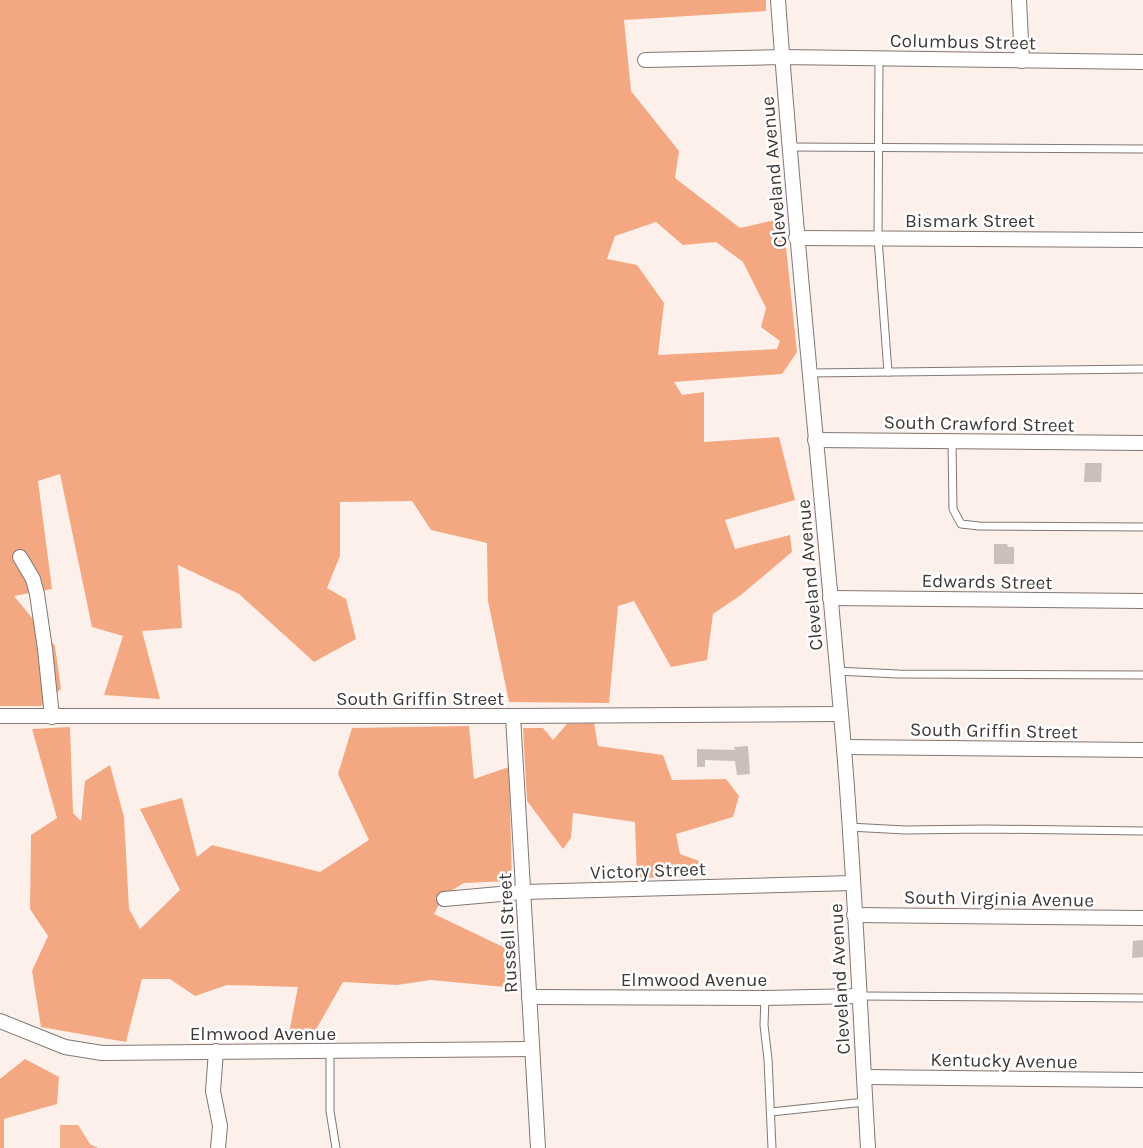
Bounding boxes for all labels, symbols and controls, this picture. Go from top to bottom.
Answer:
street label: Columbus Street [890,30,1036,54]
street label: Cleveland Avenue [756,95,792,248]
street label: Bismark Street [905,210,1035,232]
street label: South Crawford Street [883,411,1075,437]
street label: Cleveland Avenue [792,498,828,651]
street label: Edwards Street [921,570,1053,594]
street label: South Griffin Street [336,688,504,710]
street label: South Griffin Street [910,719,1078,743]
street label: Victory Street [590,858,706,884]
street label: Russell Street [494,872,522,994]
street label: South Virginia Avenue [904,886,1094,912]
street label: Cleveland Avenue [825,903,855,1055]
street label: Elmwood Avenue [621,969,767,991]
street label: Elmwood Avenue [190,1023,336,1045]
street label: Kentucky Avenue [930,1049,1078,1073]

